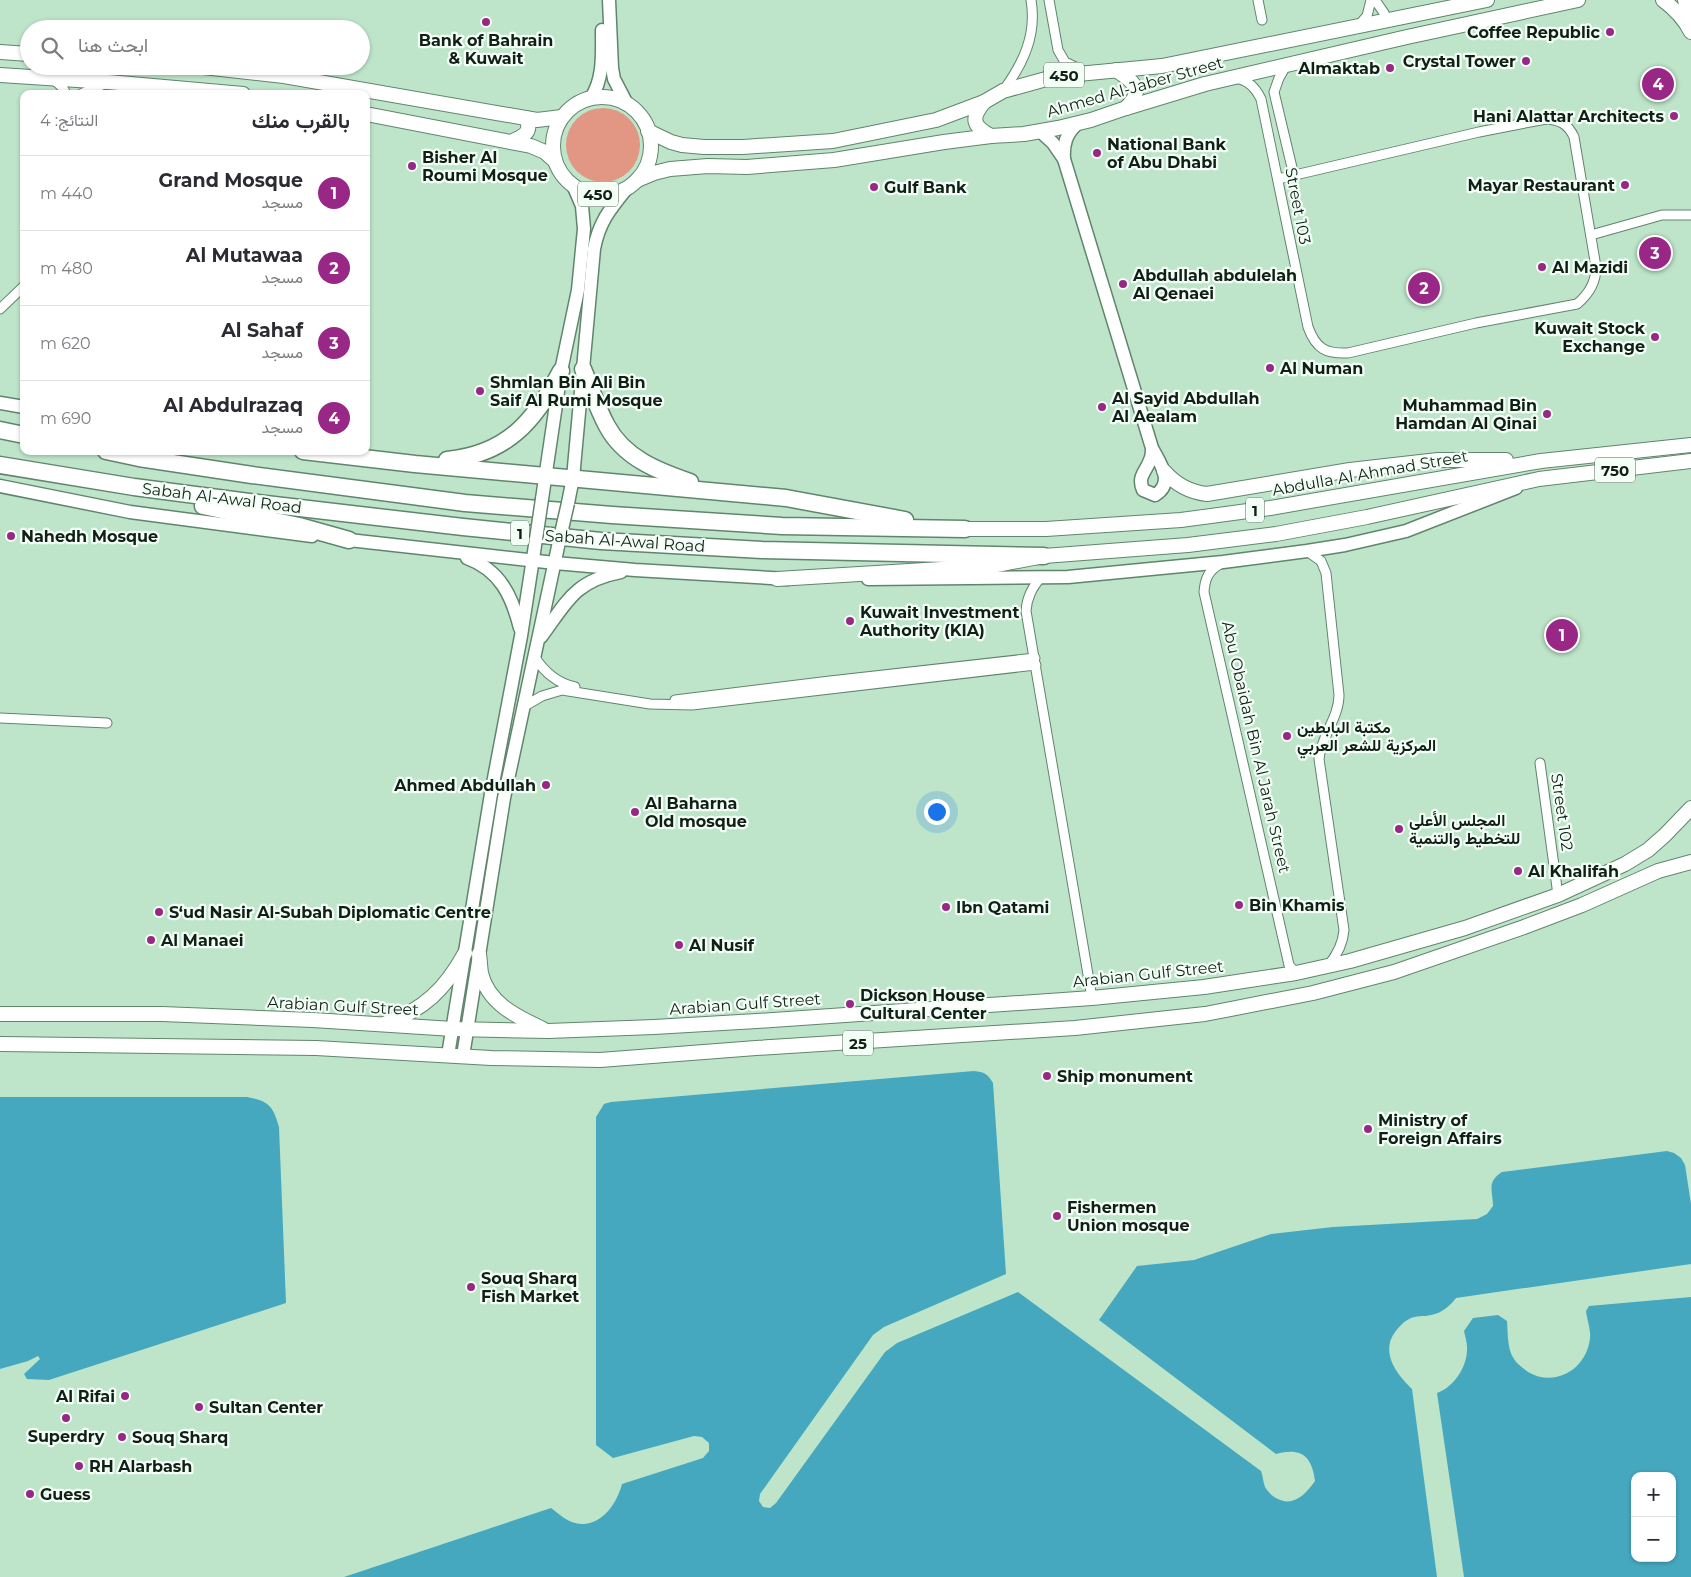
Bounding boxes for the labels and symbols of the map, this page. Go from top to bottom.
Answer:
marker: Bank of Bahrain & Kuwait [480,16,492,28]
place label: Coffee Republic [1467,23,1601,42]
marker: Coffee Republic [1604,26,1616,38]
place label: Bank of Bahrain & Kuwait [419,31,553,68]
place label: Crystal Tower [1403,52,1516,71]
street label: Ahmed Al-Jaber Street [1045,53,1226,121]
marker: Crystal Tower [1520,55,1532,67]
place label: Almaktab [1297,59,1380,78]
road number: 450 [1044,62,1084,88]
marker: Almaktab [1384,62,1396,74]
pin: 4 [1642,65,1674,103]
place label: Hani Alattar Architects [1473,107,1665,126]
marker: Hani Alattar Architects [1668,110,1680,122]
place label: National Bank of Abu Dhabi [1107,135,1226,172]
marker: National Bank of Abu Dhabi [1091,147,1103,159]
place label: Bisher Al Roumi Mosque [422,148,548,185]
marker: Bisher Al Roumi Mosque [406,160,418,172]
street label: Street 103 [1281,166,1315,246]
place label: Mayar Restaurant [1467,176,1615,195]
place label: Gulf Bank [884,178,967,197]
marker: Mayar Restaurant [1619,179,1631,191]
marker: Gulf Bank [868,181,880,193]
road number: 450 [578,182,618,206]
pin: 3 [1639,234,1671,272]
place label: Al Mazidi [1551,258,1628,277]
marker: Al Mazidi [1536,261,1548,273]
place label: Abdullah abdulelah Al Qenaei [1132,266,1297,303]
pin: 2 [1408,269,1440,307]
marker: Abdullah abdulelah Al Qenaei [1117,278,1129,290]
place label: Kuwait Stock Exchange [1534,319,1646,356]
marker: Kuwait Stock Exchange [1649,331,1661,343]
place label: Al Numan [1279,359,1363,378]
marker: Al Numan [1264,362,1276,374]
place label: Shmlan Bin Ali Bin Saif Al Rumi Mosque [490,373,662,410]
marker: Shmlan Bin Ali Bin Saif Al Rumi Mosque [474,385,486,397]
place label: Al Sayid Abdullah Al Aealam [1111,389,1259,426]
place label: Muhammad Bin Hamdan Al Qinai [1395,396,1537,433]
marker: Al Sayid Abdullah Al Aealam [1096,401,1108,413]
marker: Muhammad Bin Hamdan Al Qinai [1541,408,1553,420]
street label: Abdulla Al Ahmad Street [1271,446,1470,500]
road number: 750 [1595,458,1635,482]
street label: Sabah Al-Awal Road [141,479,303,517]
road number: 1 [1246,498,1264,522]
road number: 1 [511,520,529,546]
street label: Sabah Al-Awal Road [544,526,706,556]
place label: Nahedh Mosque [21,527,158,546]
marker: Nahedh Mosque [5,530,17,542]
place label: Kuwait Investment Authority (KIA) [859,603,1019,640]
marker: Kuwait Investment Authority (KIA) [844,615,856,627]
pin: 1 [1546,616,1578,654]
street label: Abu Obaidah Bin Al Jarah Street [1218,619,1294,875]
place label: مكتبة البابطين المركزية للشعر العربي [1297,718,1436,759]
marker: مكتبة البابطين المركزية للشعر العربي [1281,730,1293,742]
street label: Street 102 [1547,772,1577,852]
place label: Ahmed Abdullah [393,776,536,795]
marker: Ahmed Abdullah [540,779,552,791]
place label: Al Baharna Old mosque [644,794,747,831]
your location [924,799,950,825]
marker: Al Baharna Old mosque [629,806,641,818]
place label: المجلس الأعلى للتخطيط والتنمية [1409,811,1520,849]
marker: المجلس الأعلى للتخطيط والتنمية [1393,823,1405,835]
place label: Al Khalifah [1527,862,1619,881]
marker: Al Khalifah [1512,865,1524,877]
place label: Bin Khamis [1249,896,1345,915]
place label: Ibn Qatami [956,898,1049,917]
marker: Bin Khamis [1233,899,1245,911]
marker: Ibn Qatami [940,901,952,913]
place label: S‘ud Nasir Al-Subah Diplomatic Centre [169,903,491,922]
marker: S‘ud Nasir Al-Subah Diplomatic Centre [153,906,165,918]
place label: Al Manaei [160,931,244,950]
marker: Al Manaei [145,934,157,946]
place label: Al Nusif [688,936,755,955]
marker: Al Nusif [673,939,685,951]
street label: Arabian Gulf Street [1072,957,1225,991]
place label: Dickson House Cultural Center [860,986,987,1023]
street label: Arabian Gulf Street [669,989,822,1019]
street label: Arabian Gulf Street [267,993,420,1019]
marker: Dickson House Cultural Center [844,998,856,1010]
road number: 25 [843,1030,873,1056]
place label: Ship monument [1057,1067,1193,1086]
marker: Ship monument [1041,1070,1053,1082]
place label: Ministry of Foreign Affairs [1378,1111,1502,1148]
marker: Ministry of Foreign Affairs [1362,1123,1374,1135]
place label: Fishermen Union mosque [1067,1198,1190,1235]
marker: Fishermen Union mosque [1051,1210,1063,1222]
place label: Souq Sharq Fish Market [481,1269,579,1306]
marker: Souq Sharq Fish Market [465,1281,477,1293]
place label: Al Rifai [55,1387,115,1406]
marker: Al Rifai [119,1390,131,1402]
place label: Sultan Center [209,1398,323,1417]
marker: Sultan Center [193,1401,205,1413]
marker: Superdry [60,1412,72,1424]
place label: Superdry [28,1427,105,1446]
place label: Souq Sharq [132,1428,228,1447]
marker: Souq Sharq [116,1431,128,1443]
place label: RH Alarbash [89,1457,192,1476]
marker: RH Alarbash [73,1460,85,1472]
place label: Guess [40,1485,91,1504]
marker: Guess [24,1488,36,1500]

